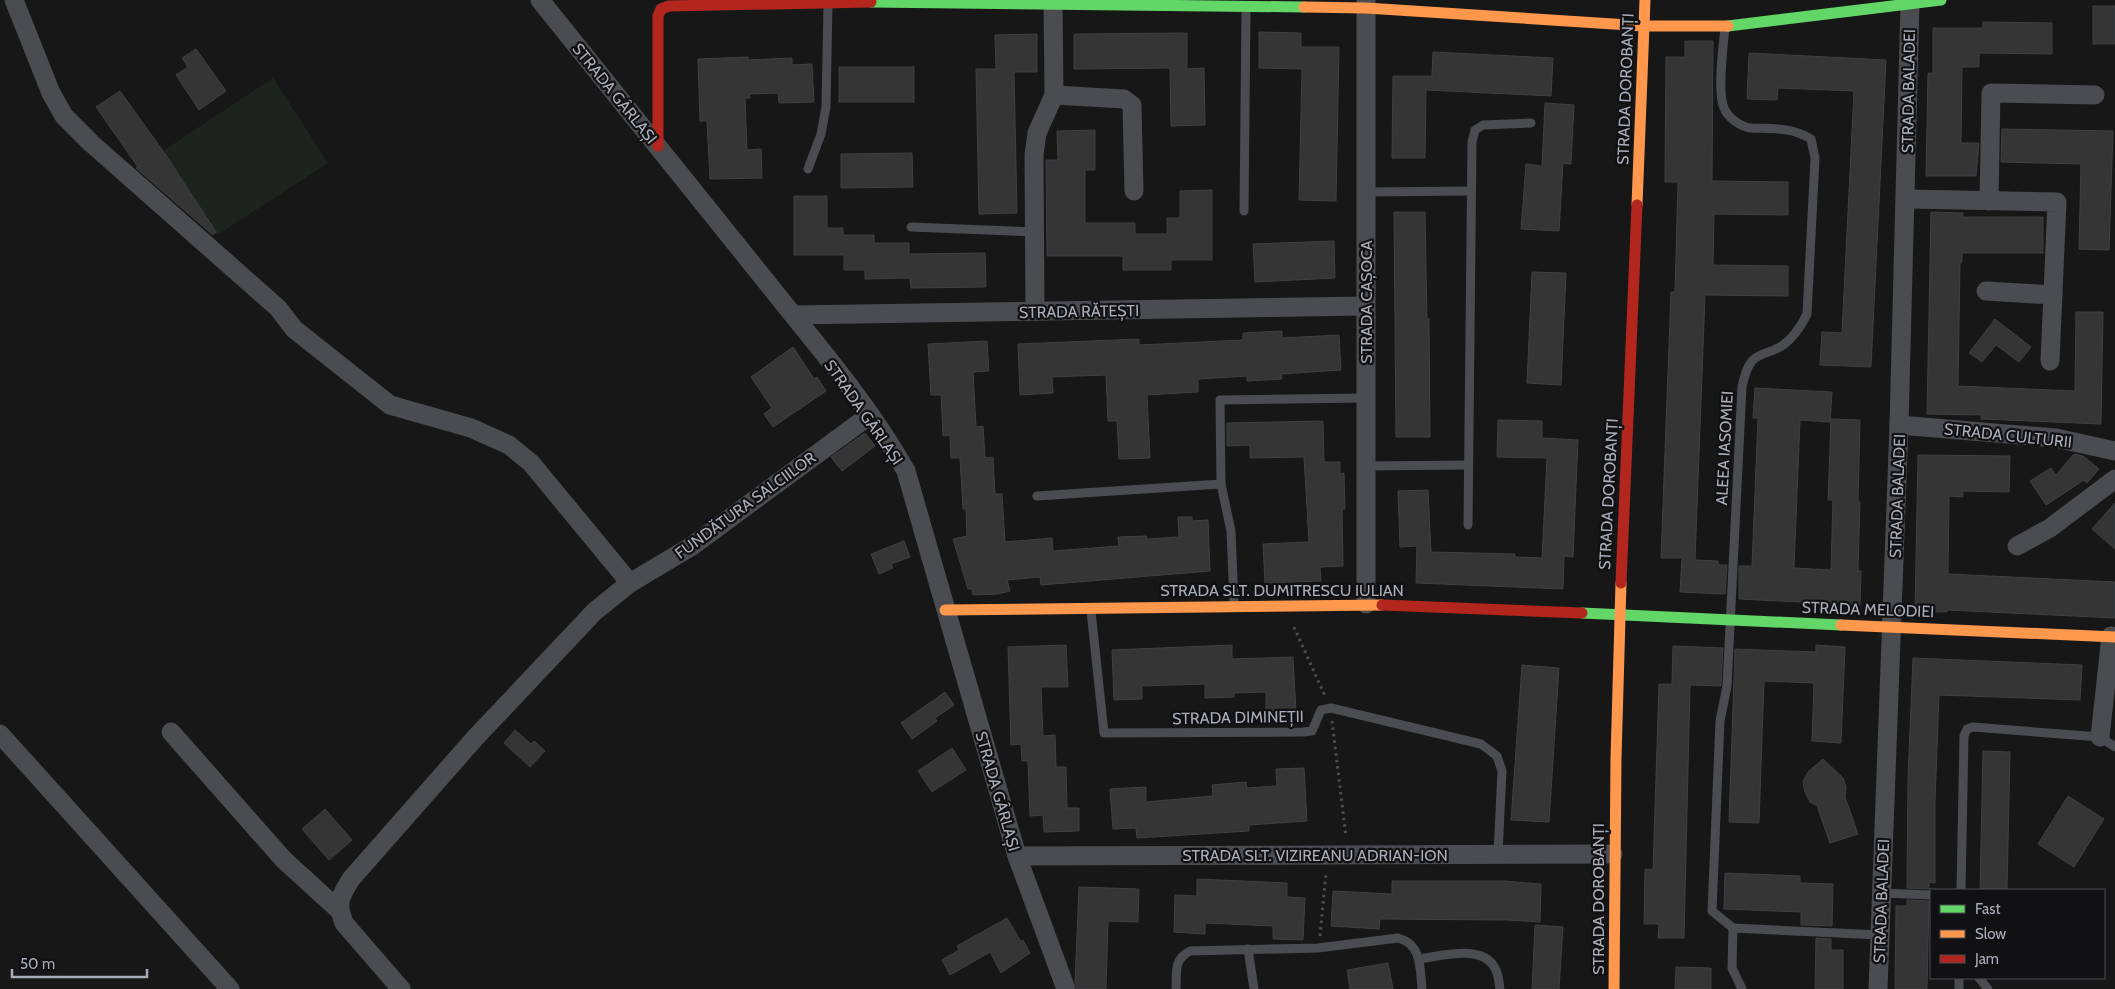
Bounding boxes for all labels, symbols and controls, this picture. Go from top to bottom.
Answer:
street label: STRADA DOROBANȚI [1613,13,1639,165]
street label: STRADA BALADEI [1898,29,1919,153]
street label: STRADA GÂRLAȘI [567,39,661,148]
street label: STRADA CAȘOCA [1357,240,1377,364]
street label: STRADA RĂTEȘTI [1019,301,1139,323]
street label: STRADA GÂRLAȘI [819,356,907,469]
street label: ALEEA IASOMIEI [1712,390,1737,506]
street label: STRADA DOROBANȚI [1595,418,1623,570]
street label: STRADA CULTURII [1943,419,2073,452]
street label: STRADA BALADEI [1886,434,1909,558]
street label: FUNDĂTURA SALCIILOR [671,448,820,563]
street label: STRADA SLT. DUMITRESCU IULIAN [1160,581,1404,600]
street label: STRADA MELODIEI [1801,598,1935,621]
street label: STRADA DIMINEȚII [1172,707,1304,729]
street label: STRADA GÂRLAȘI [970,729,1024,854]
street label: STRADA DOROBANȚI [1589,823,1609,975]
street label: STRADA BALADEI [1870,839,1893,963]
street label: STRADA SLT. VIZIREANU ADRIAN-ION [1182,846,1448,865]
legend [1930,889,2105,979]
text: Fast [1975,900,2000,918]
text: Slow [1975,925,2006,943]
scale bar [12,946,148,978]
text: Jam [1974,950,1999,968]
text: 50 m [20,955,55,973]

